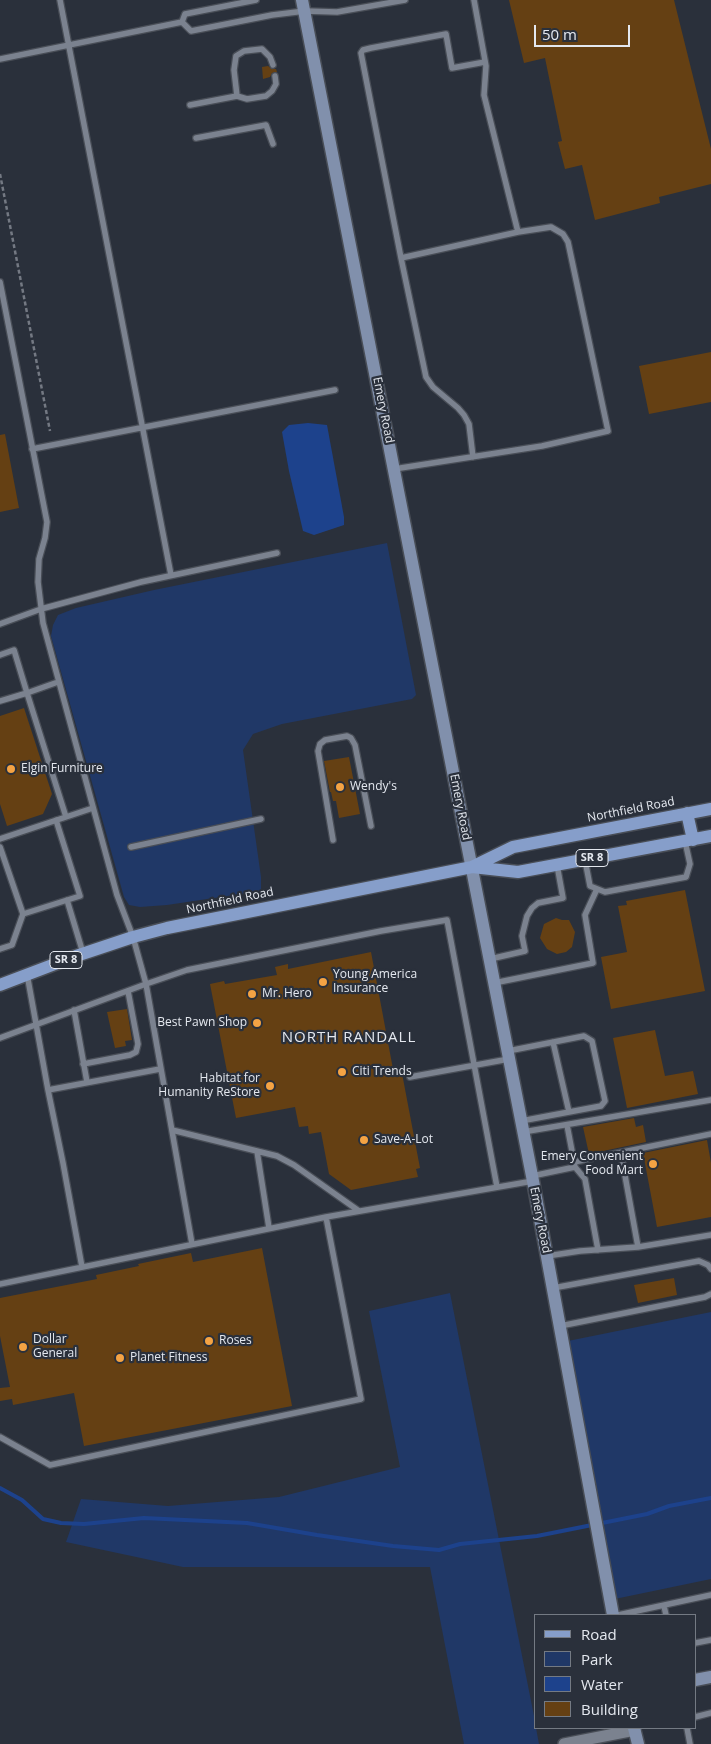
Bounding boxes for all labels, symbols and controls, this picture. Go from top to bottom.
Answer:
scale bar [536,15,632,47]
text: 50 m [542,24,577,44]
street label: Emery Road [370,376,396,444]
place label: Elgin Furniture [21,762,103,776]
marker: Elgin Furniture [5,763,17,775]
street label: Emery Road [447,773,473,841]
place label: Wendy's [350,780,397,794]
marker: Wendy's [334,781,346,793]
street label: Northfield Road [586,794,676,826]
road number: SR 8 [576,850,608,866]
street label: Northfield Road [185,885,275,917]
road number: SR 8 [50,952,82,968]
place label: Young America Insurance [333,968,417,996]
marker: Young America Insurance [317,976,329,988]
place label: Mr. Hero [262,987,312,1001]
marker: Mr. Hero [246,988,258,1000]
place label: Best Pawn Shop [157,1016,247,1030]
marker: Best Pawn Shop [251,1017,263,1029]
district label: NORTH RANDALL [280,1029,418,1047]
place label: Citi Trends [352,1065,412,1079]
marker: Citi Trends [336,1066,348,1078]
place label: Habitat for Humanity ReStore [158,1072,260,1100]
marker: Habitat for Humanity ReStore [264,1080,276,1092]
place label: Save-A-Lot [374,1133,433,1147]
marker: Save-A-Lot [358,1134,370,1146]
place label: Emery Convenient Food Mart [541,1150,643,1178]
marker: Emery Convenient Food Mart [647,1158,659,1170]
street label: Emery Road [527,1186,553,1254]
place label: Dollar General [33,1333,77,1361]
place label: Roses [219,1334,252,1348]
marker: Roses [203,1335,215,1347]
marker: Dollar General [17,1341,29,1353]
place label: Planet Fitness [130,1351,207,1365]
marker: Planet Fitness [114,1352,126,1364]
legend [534,1614,696,1729]
text: Road [581,1624,617,1644]
text: Park [581,1649,612,1669]
text: Water [581,1674,623,1694]
text: Building [581,1699,638,1719]

